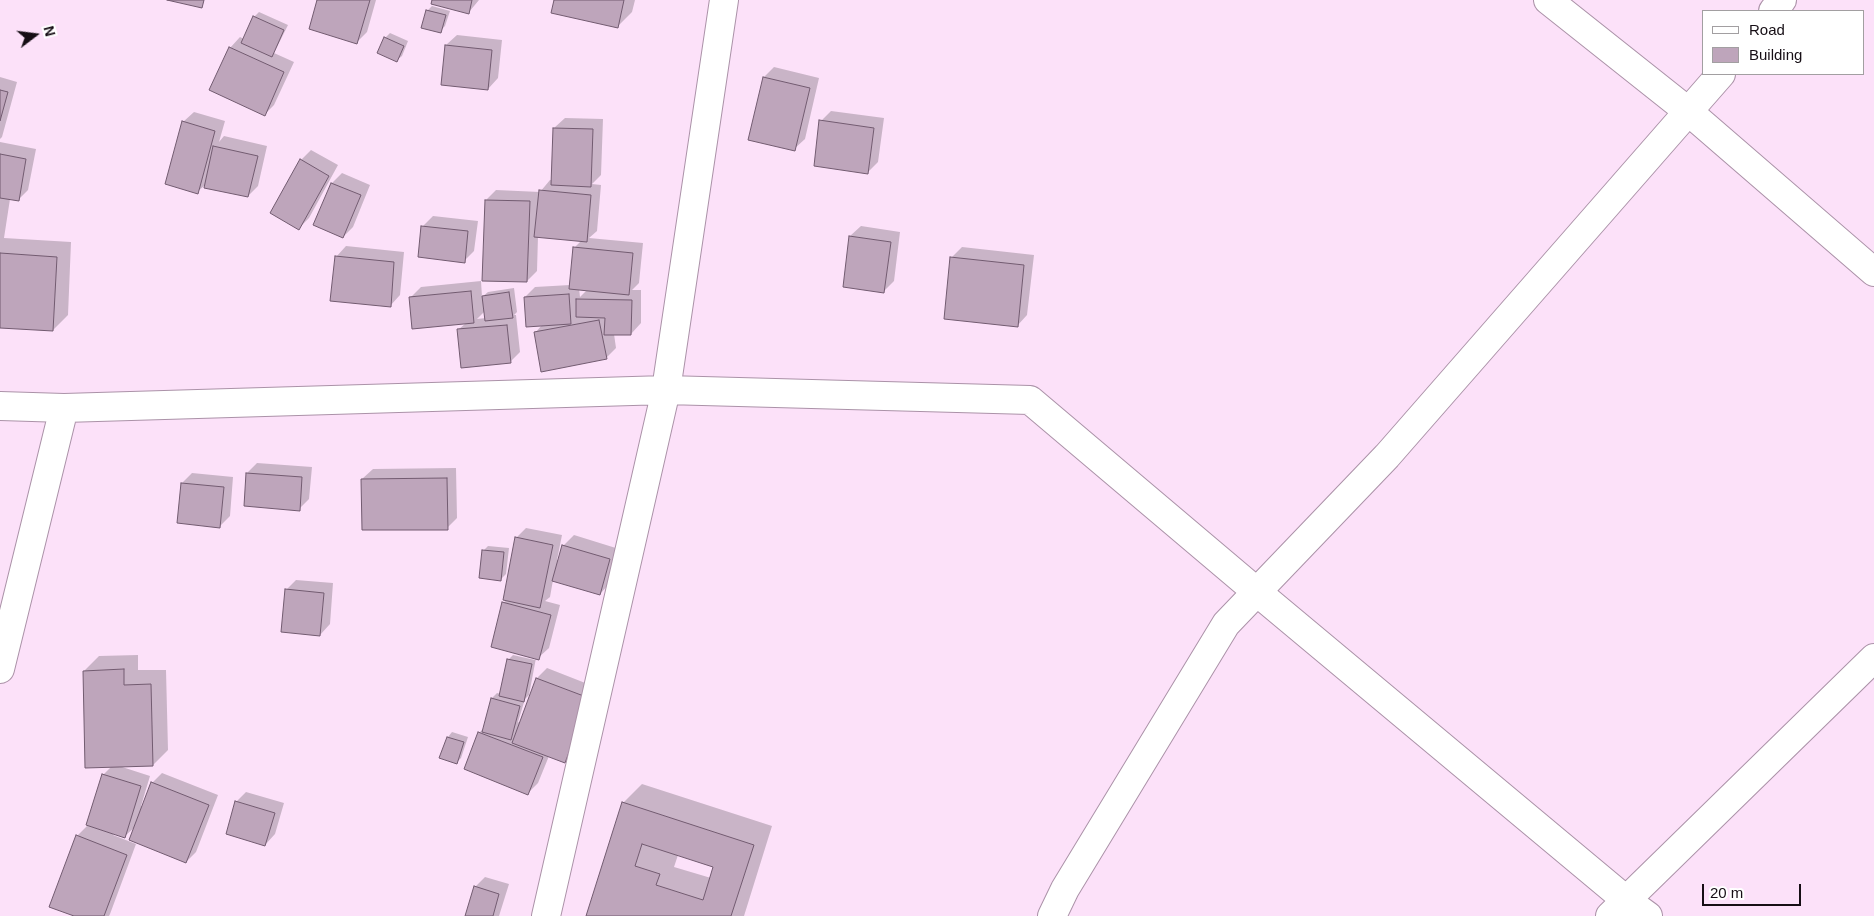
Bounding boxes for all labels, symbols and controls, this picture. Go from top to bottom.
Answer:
north arrow [10,10,60,60]
legend [1702,10,1864,75]
text: Road [1749,21,1785,38]
text: N [40,24,59,38]
text: Building [1749,46,1802,63]
scale bar [1704,874,1803,906]
text: 20 m [1710,884,1743,901]

